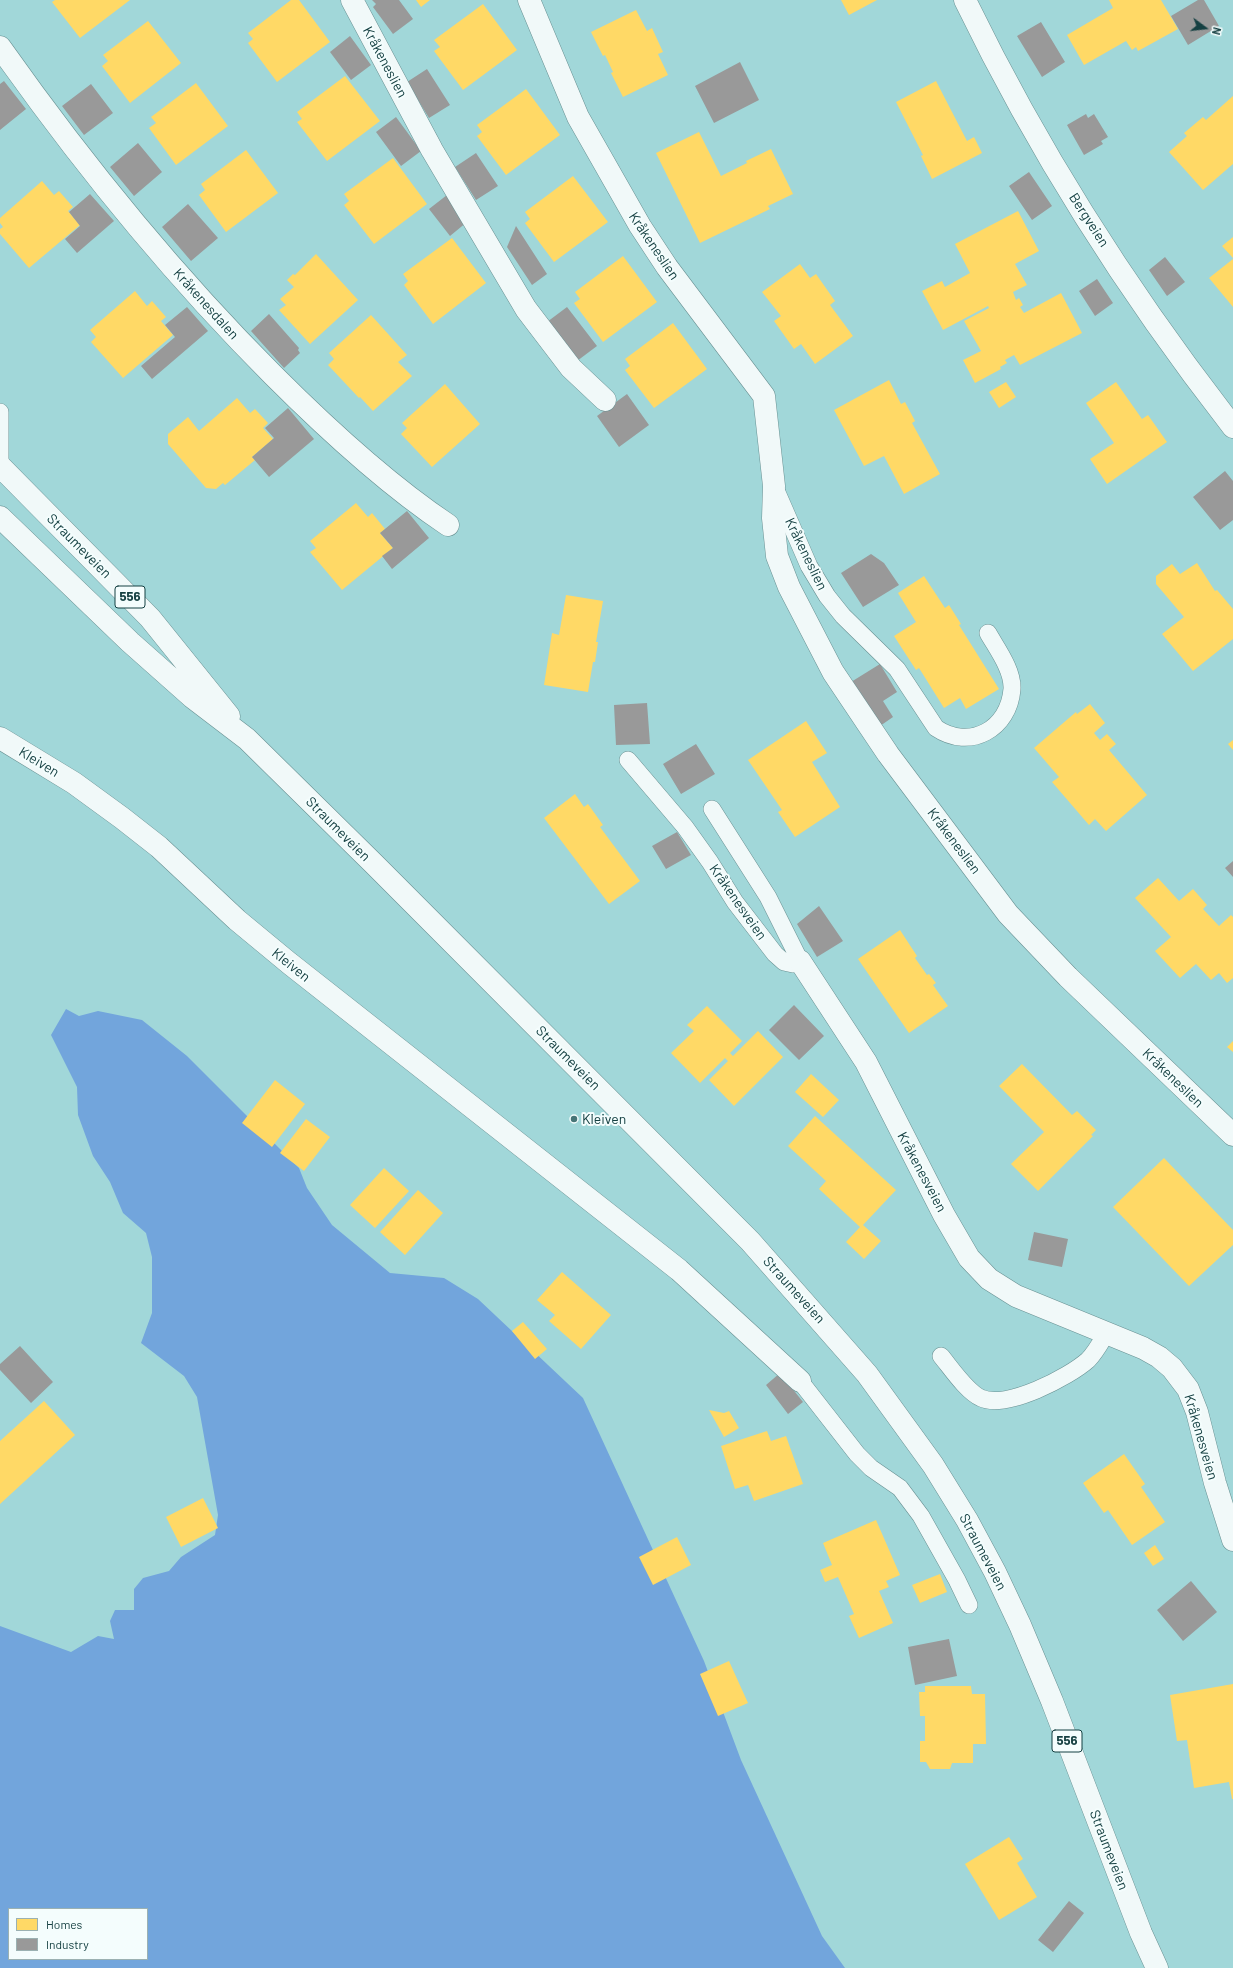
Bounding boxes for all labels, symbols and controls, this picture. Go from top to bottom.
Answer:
north arrow [1185,8,1225,48]
street label: Kråkeneslien [359,24,411,100]
text: N [1210,26,1224,36]
street label: Bergveien [1065,190,1113,250]
street label: Kråkeneslien [625,209,683,283]
street label: Kråkenesdalen [170,265,242,343]
street label: Straumeveien [43,510,115,582]
street label: Kråkeneslien [781,515,831,593]
road number: 556 [115,586,145,608]
street label: Kleiven [16,743,62,781]
street label: Straumeveien [302,793,374,865]
street label: Kråkeneslien [924,805,984,877]
street label: Kråkenesveien [706,861,770,943]
street label: Kleiven [269,945,313,985]
street label: Straumeveien [532,1022,604,1094]
street label: Kråkeneslien [1139,1045,1207,1111]
place label: Kleiven [582,1111,626,1127]
marker: Kleiven [569,1114,579,1124]
street label: Kråkenesveien [894,1129,950,1215]
street label: Straumeveien [760,1253,828,1327]
street label: Kråkenesveien [1181,1392,1221,1482]
street label: Straumeveien [956,1511,1010,1593]
road number: 556 [1052,1730,1082,1752]
street label: Straumeveien [1086,1808,1132,1892]
legend [8,1908,148,1960]
text: Homes [46,1917,82,1931]
text: Industry [46,1937,89,1951]

